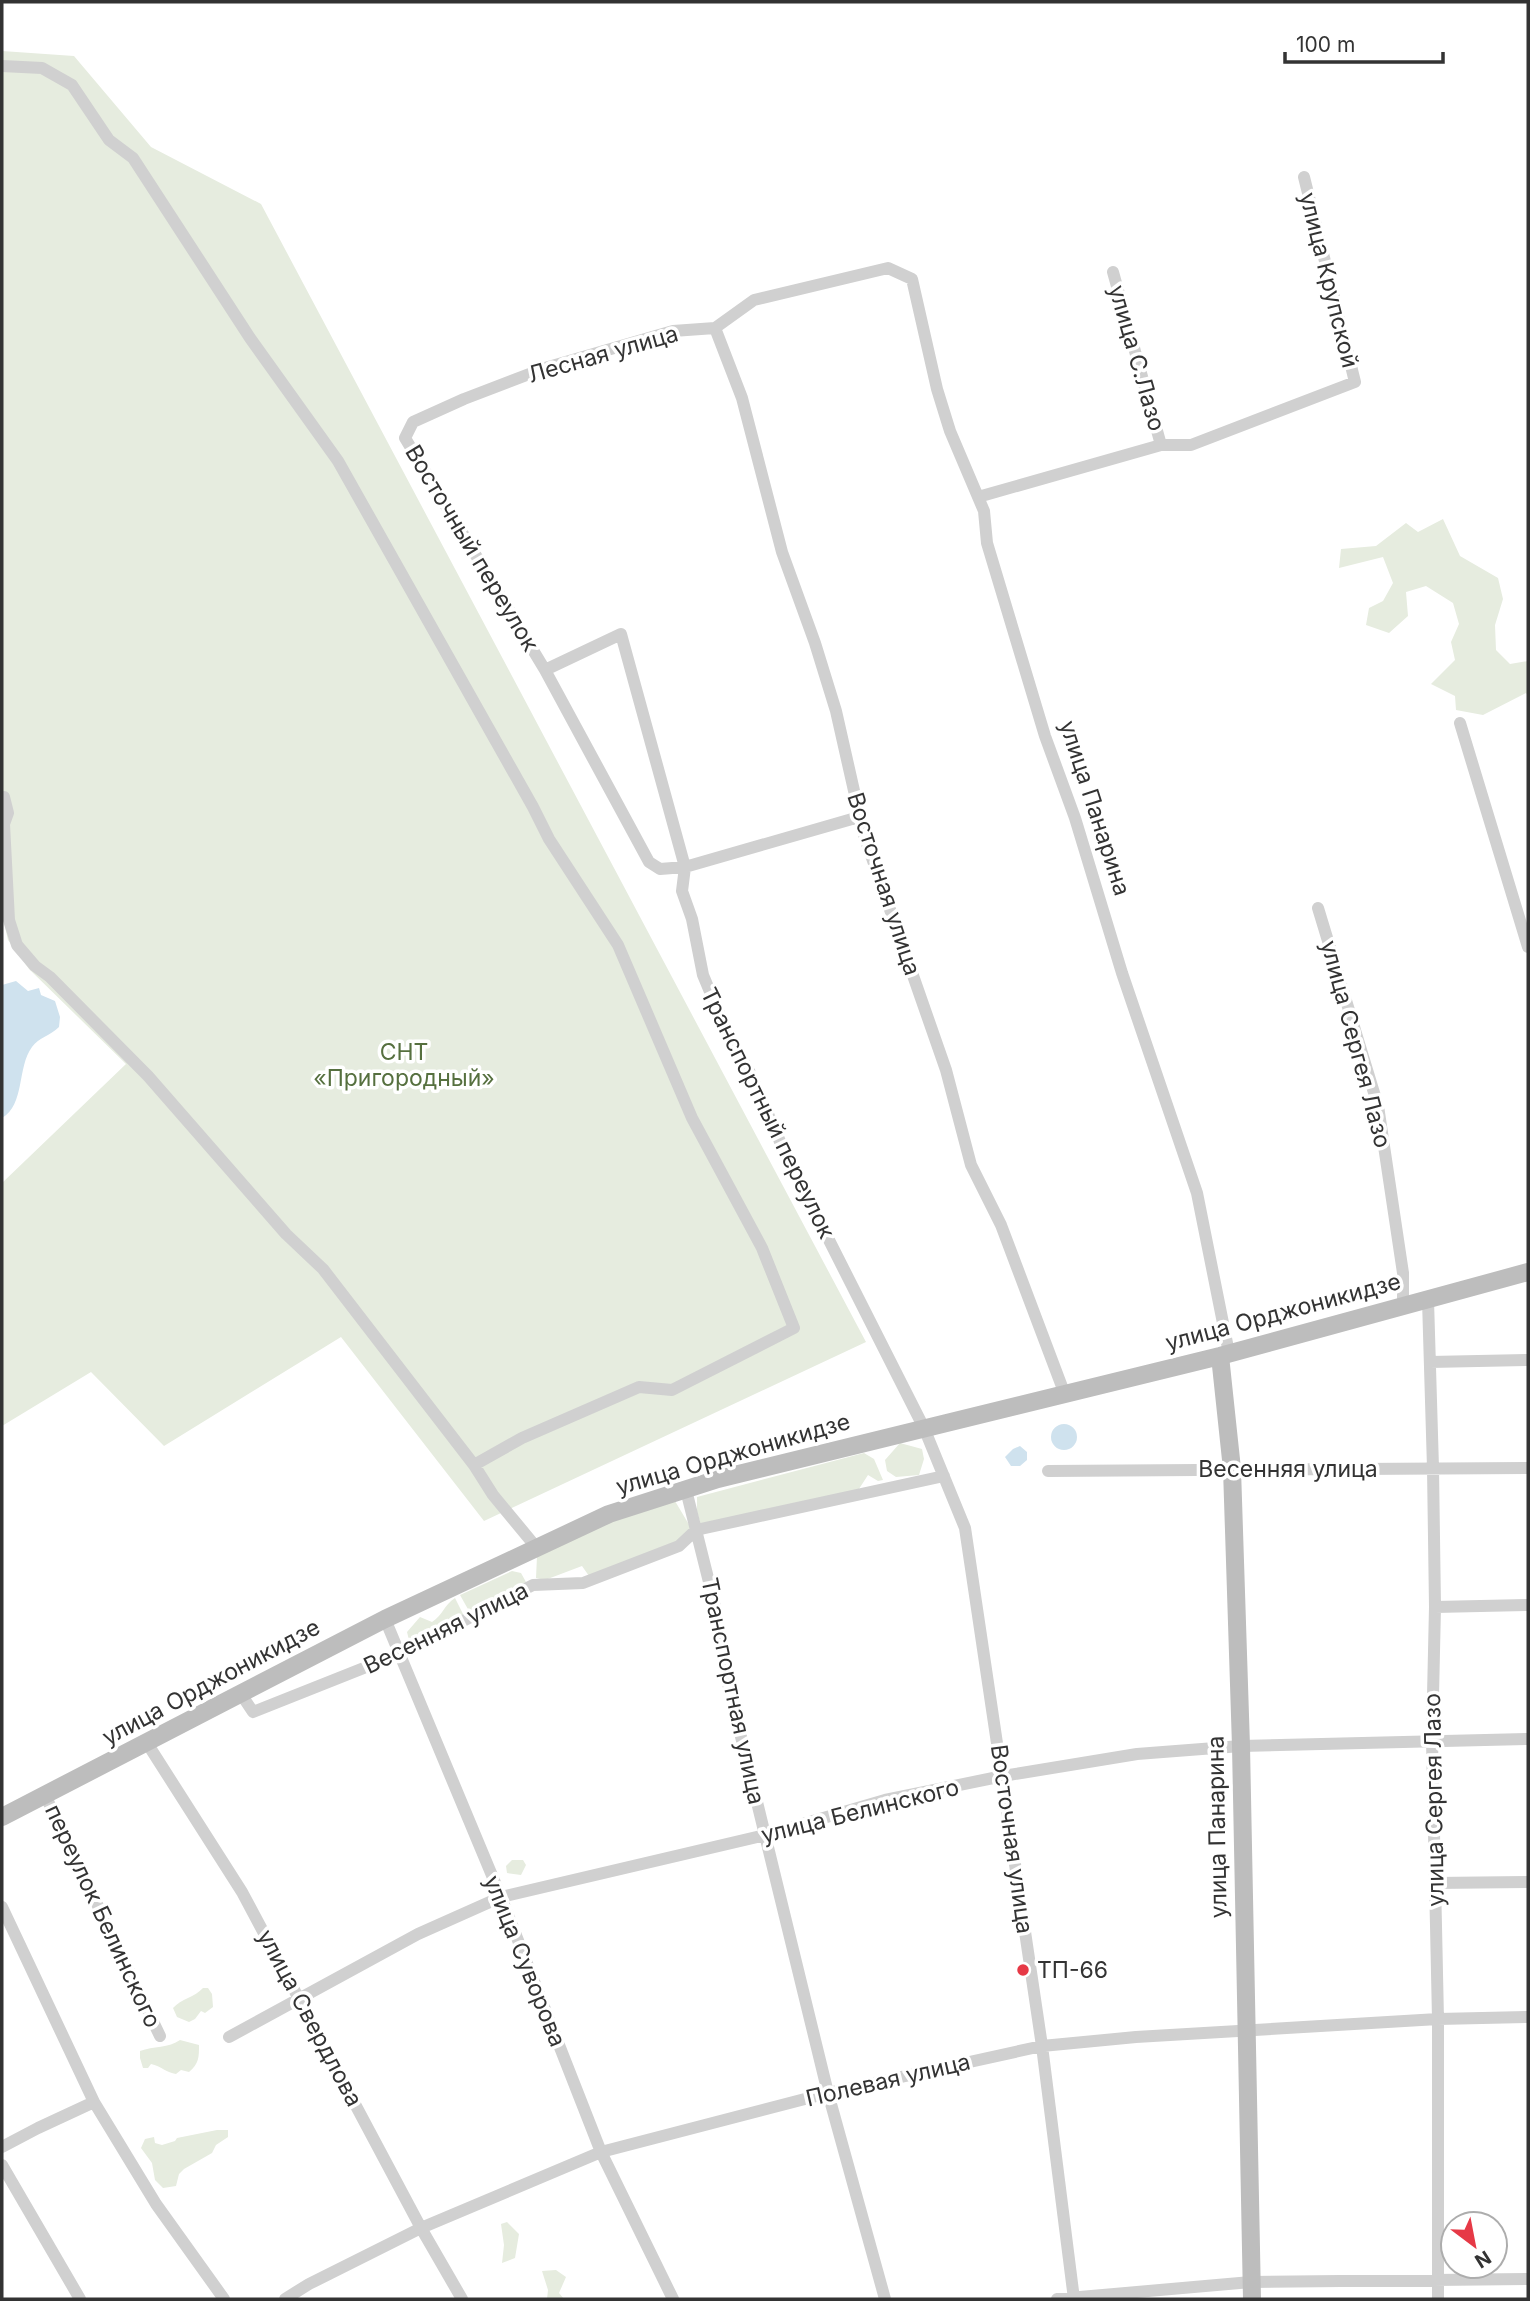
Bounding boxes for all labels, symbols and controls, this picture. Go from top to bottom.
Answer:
scale bar [1285,21,1442,65]
text: 100 m [1296,32,1355,57]
street label: улица Крупской [1294,189,1364,371]
street label: улица С.Лазо [1103,282,1171,434]
street label: Лесная улица [525,319,681,389]
street label: Восточный переулок [399,440,545,657]
street label: улица Панарина [1053,717,1137,899]
street label: Восточная улица [841,789,927,979]
street label: улица Сергея Лазо [1315,937,1397,1151]
street label: Транспортный переулок [695,983,841,1244]
park label: СНТ «Пригородный» [313,1038,495,1092]
street label: улица Орджоникидзе [1162,1267,1404,1357]
street label: улица Орджоникидзе [613,1407,853,1501]
street label: Весенняя улица [1198,1455,1378,1483]
street label: Транспортная улица [695,1575,771,1807]
street label: Весенняя улица [359,1576,533,1680]
street label: улица Орджоникидзе [97,1613,325,1751]
street label: улица Сергея Лазо [1418,1693,1450,1907]
street label: улица Панарина [1201,1735,1233,1919]
street label: Восточная улица [985,1743,1039,1935]
street label: улица Белинского [758,1773,962,1849]
street label: переулок Белинского [39,1800,167,2032]
street label: улица Суворова [478,1871,572,2051]
street label: улица Свердлова [252,1925,368,2111]
place label: ТП-66 [1037,1956,1108,1984]
marker: ТП-66 [1015,1962,1031,1978]
street label: Полевая улица [803,2047,973,2113]
north arrow [1439,2210,1509,2280]
text: N [1471,2245,1495,2273]

